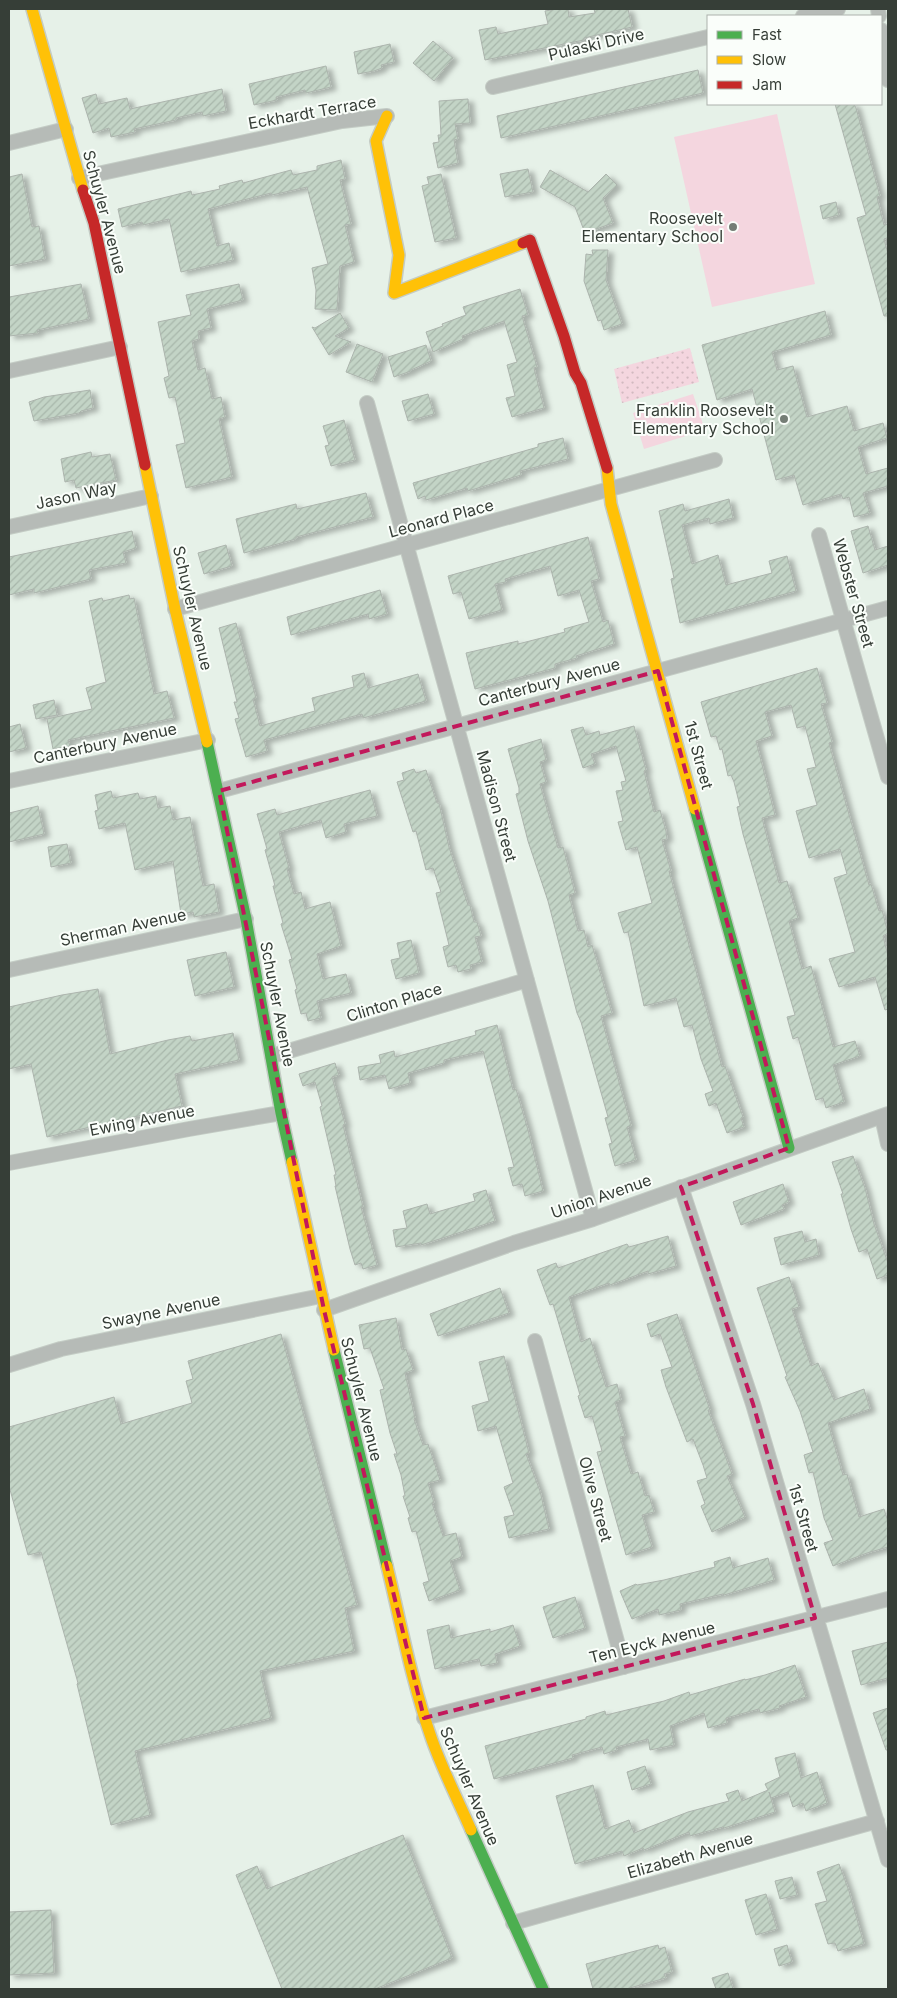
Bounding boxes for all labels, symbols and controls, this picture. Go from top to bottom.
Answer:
legend [707,15,882,105]
street label: Pulaski Drive [546,23,646,65]
text: Fast [752,25,782,44]
text: Slow [752,50,786,69]
text: Jam [752,75,782,94]
street label: Eckhardt Terrace [246,91,378,133]
street label: Schuyler Avenue [79,148,131,276]
place label: Roosevelt Elementary School [581,208,723,246]
marker: Roosevelt Elementary School [727,221,739,233]
place label: Franklin Roosevelt Elementary School [632,400,774,438]
marker: Franklin Roosevelt Elementary School [778,413,790,425]
street label: Jason Way [33,477,119,513]
street label: Leonard Place [386,494,496,542]
street label: Webster Street [829,536,879,650]
street label: Schuyler Avenue [169,544,217,672]
street label: Canterbury Avenue [476,653,622,711]
street label: Canterbury Avenue [32,718,178,768]
street label: 1st Street [680,719,718,791]
street label: Madison Street [473,748,521,864]
street label: Sherman Avenue [58,904,188,950]
street label: Schuyler Avenue [256,940,300,1068]
street label: Clinton Place [344,978,444,1026]
street label: Ewing Avenue [88,1100,196,1140]
street label: Union Avenue [548,1169,654,1223]
street label: Swayne Avenue [100,1289,222,1333]
street label: Schuyler Avenue [337,1335,387,1463]
street label: Olive Street [575,1454,617,1544]
street label: 1st Street [785,1482,823,1554]
street label: Ten Eyck Avenue [587,1617,717,1667]
street label: Schuyler Avenue [436,1723,504,1849]
street label: Elizabeth Avenue [625,1828,755,1882]

